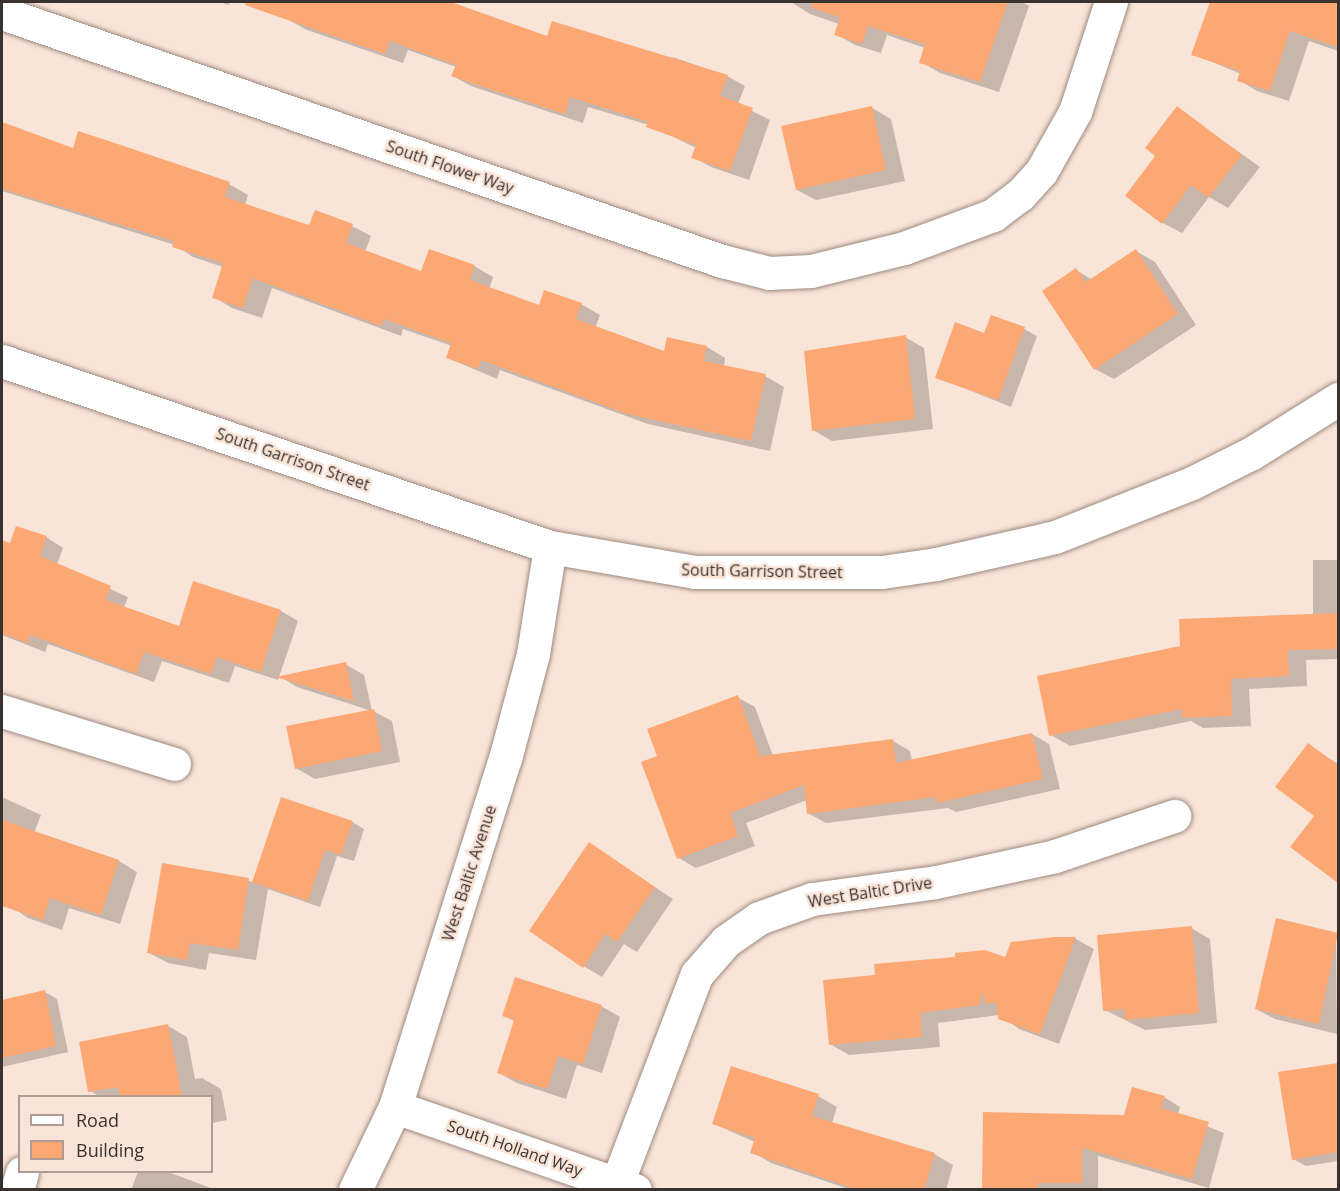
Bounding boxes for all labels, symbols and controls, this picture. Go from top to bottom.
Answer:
street label: South Flower Way [384,136,516,198]
street label: South Garrison Street [214,424,372,494]
street label: South Garrison Street [681,560,843,582]
street label: West Baltic Avenue [438,803,500,943]
street label: West Baltic Drive [807,873,933,911]
legend [18,1095,213,1173]
text: Road [76,1108,119,1132]
street label: South Holland Way [445,1116,585,1180]
text: Building [76,1138,144,1162]

